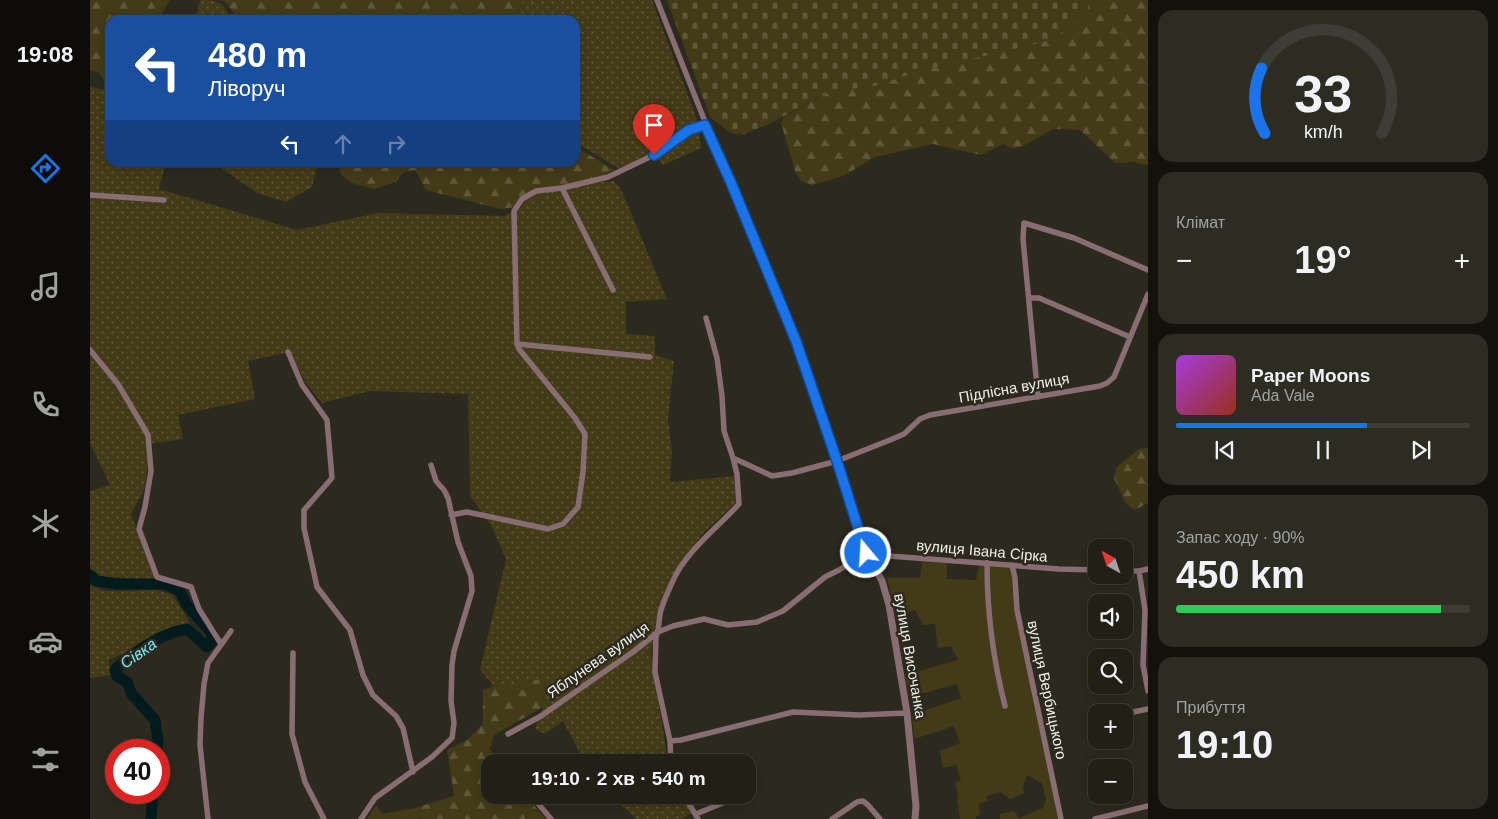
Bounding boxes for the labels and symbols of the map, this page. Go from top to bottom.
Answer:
pin [633,104,675,155]
street label: Підлісна вулиця [957,369,1070,406]
position arrow [839,526,891,578]
street label: вулиця Івана Сірка [916,536,1049,565]
north arrow [1088,539,1132,584]
street label: вулиця Височанка [891,592,930,720]
street label: Яблунева вулиця [543,618,652,701]
street label: вулиця Вербицького [1024,619,1071,761]
water label: Сівка [117,635,160,672]
speed limit sign: 40 [105,739,170,804]

